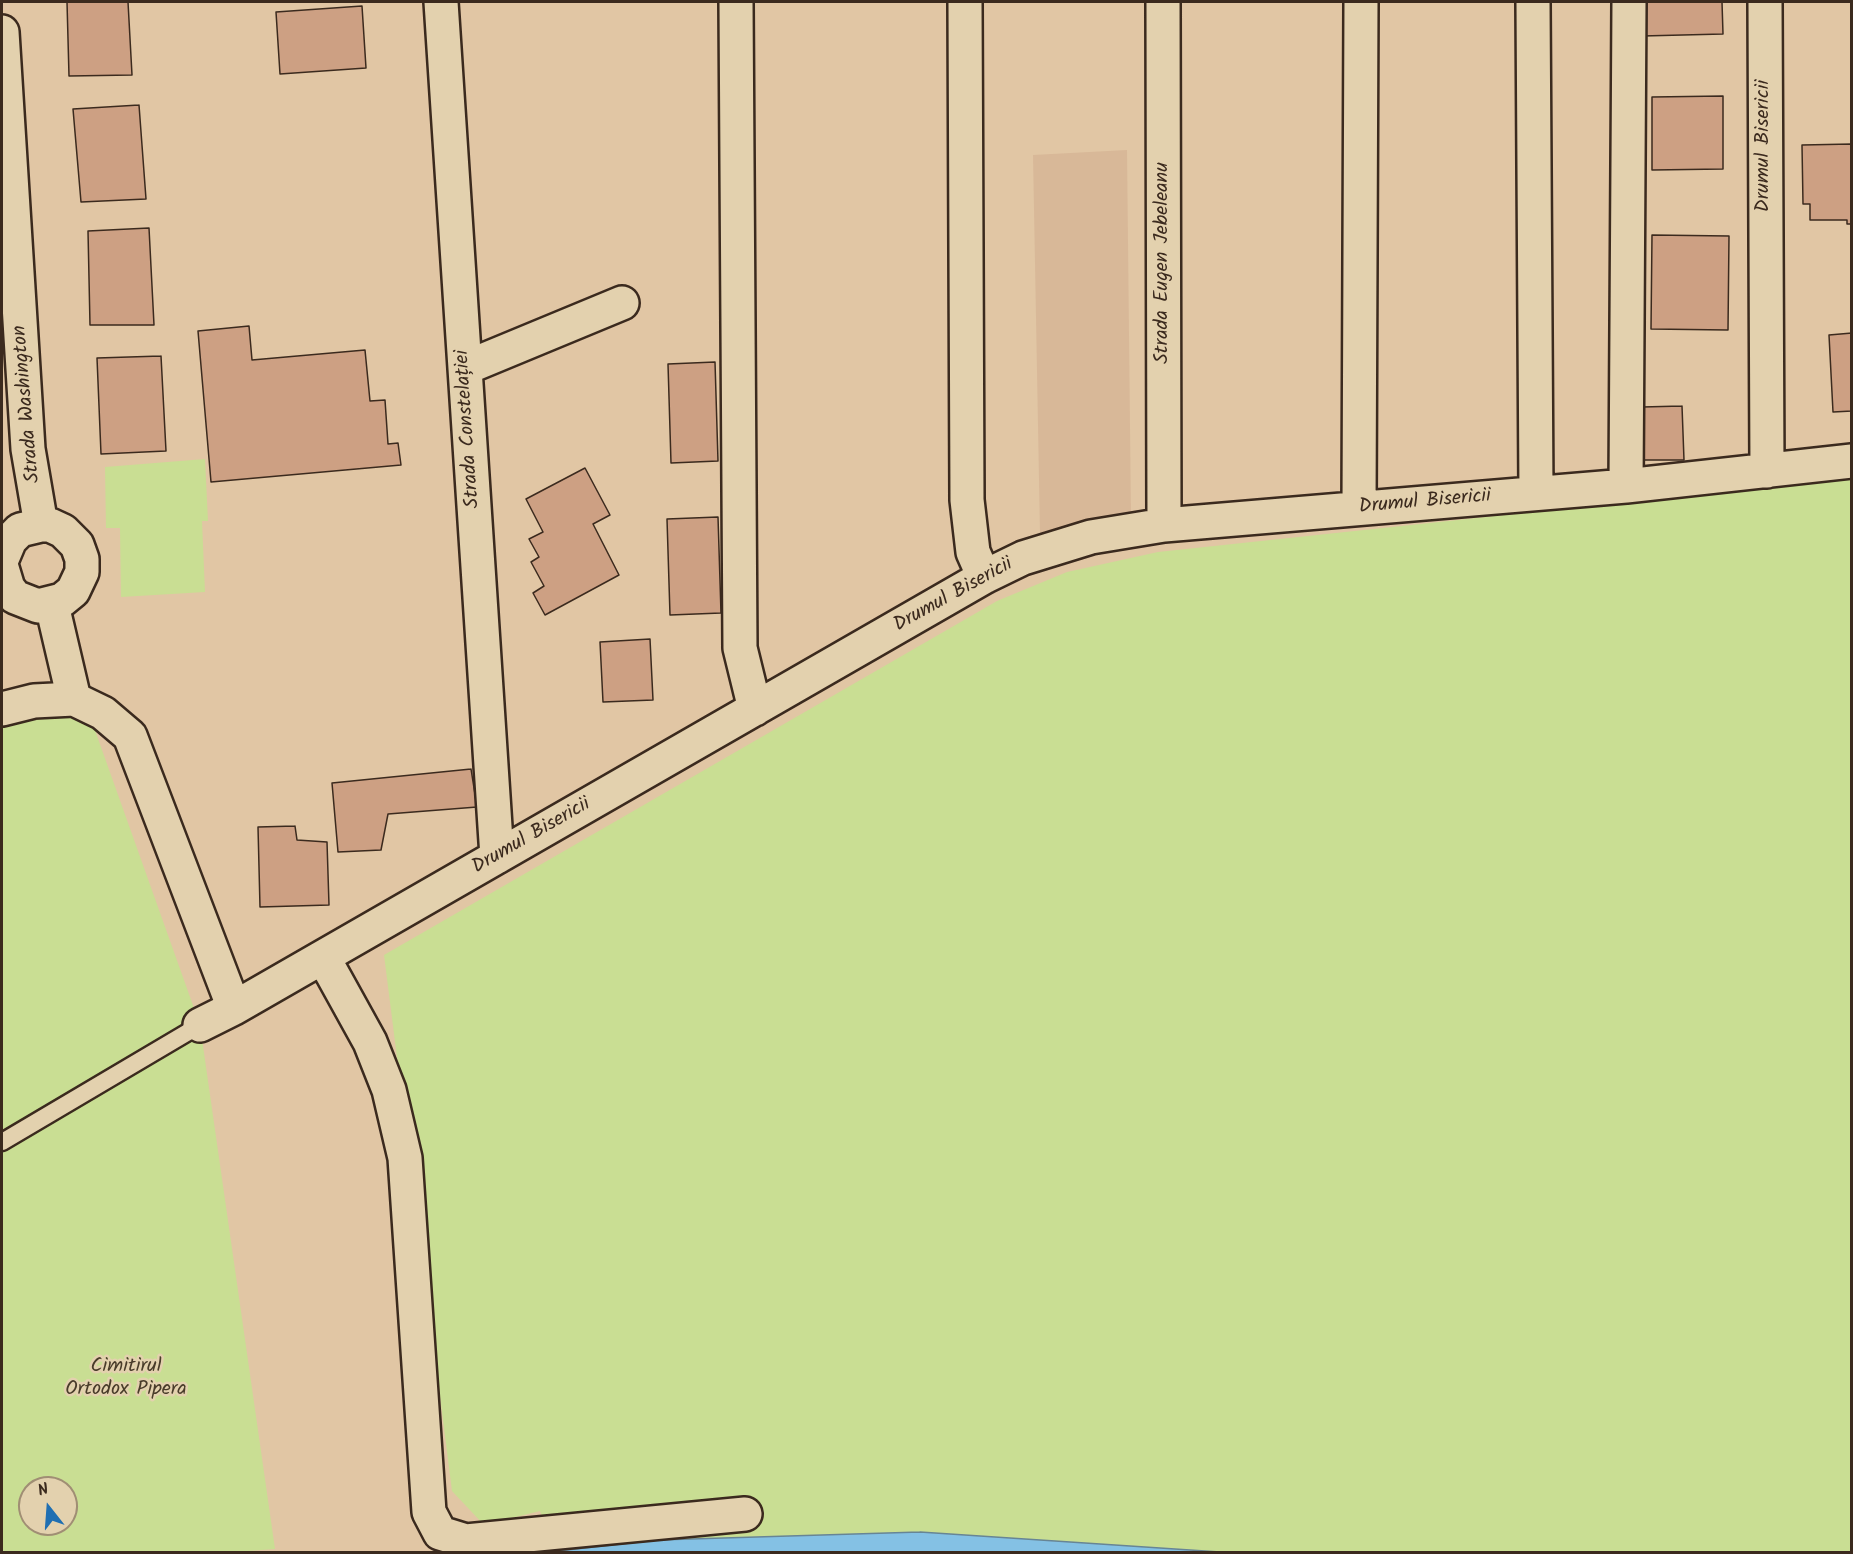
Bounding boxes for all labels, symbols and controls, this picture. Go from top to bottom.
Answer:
street label: Drumul Bisericii [1753,80,1777,212]
street label: Strada Eugen Jebeleanu [1152,162,1176,364]
street label: Strada Washington [9,324,47,484]
street label: Strada Constelației [451,349,487,509]
street label: Drumul Bisericii [1358,485,1492,521]
street label: Drumul Bisericii [890,553,1018,639]
street label: Drumul Bisericii [469,794,595,880]
park label: Cimitirul Ortodox Pipera [65,1356,187,1403]
north arrow [18,1476,78,1536]
text: N [35,1477,52,1504]

